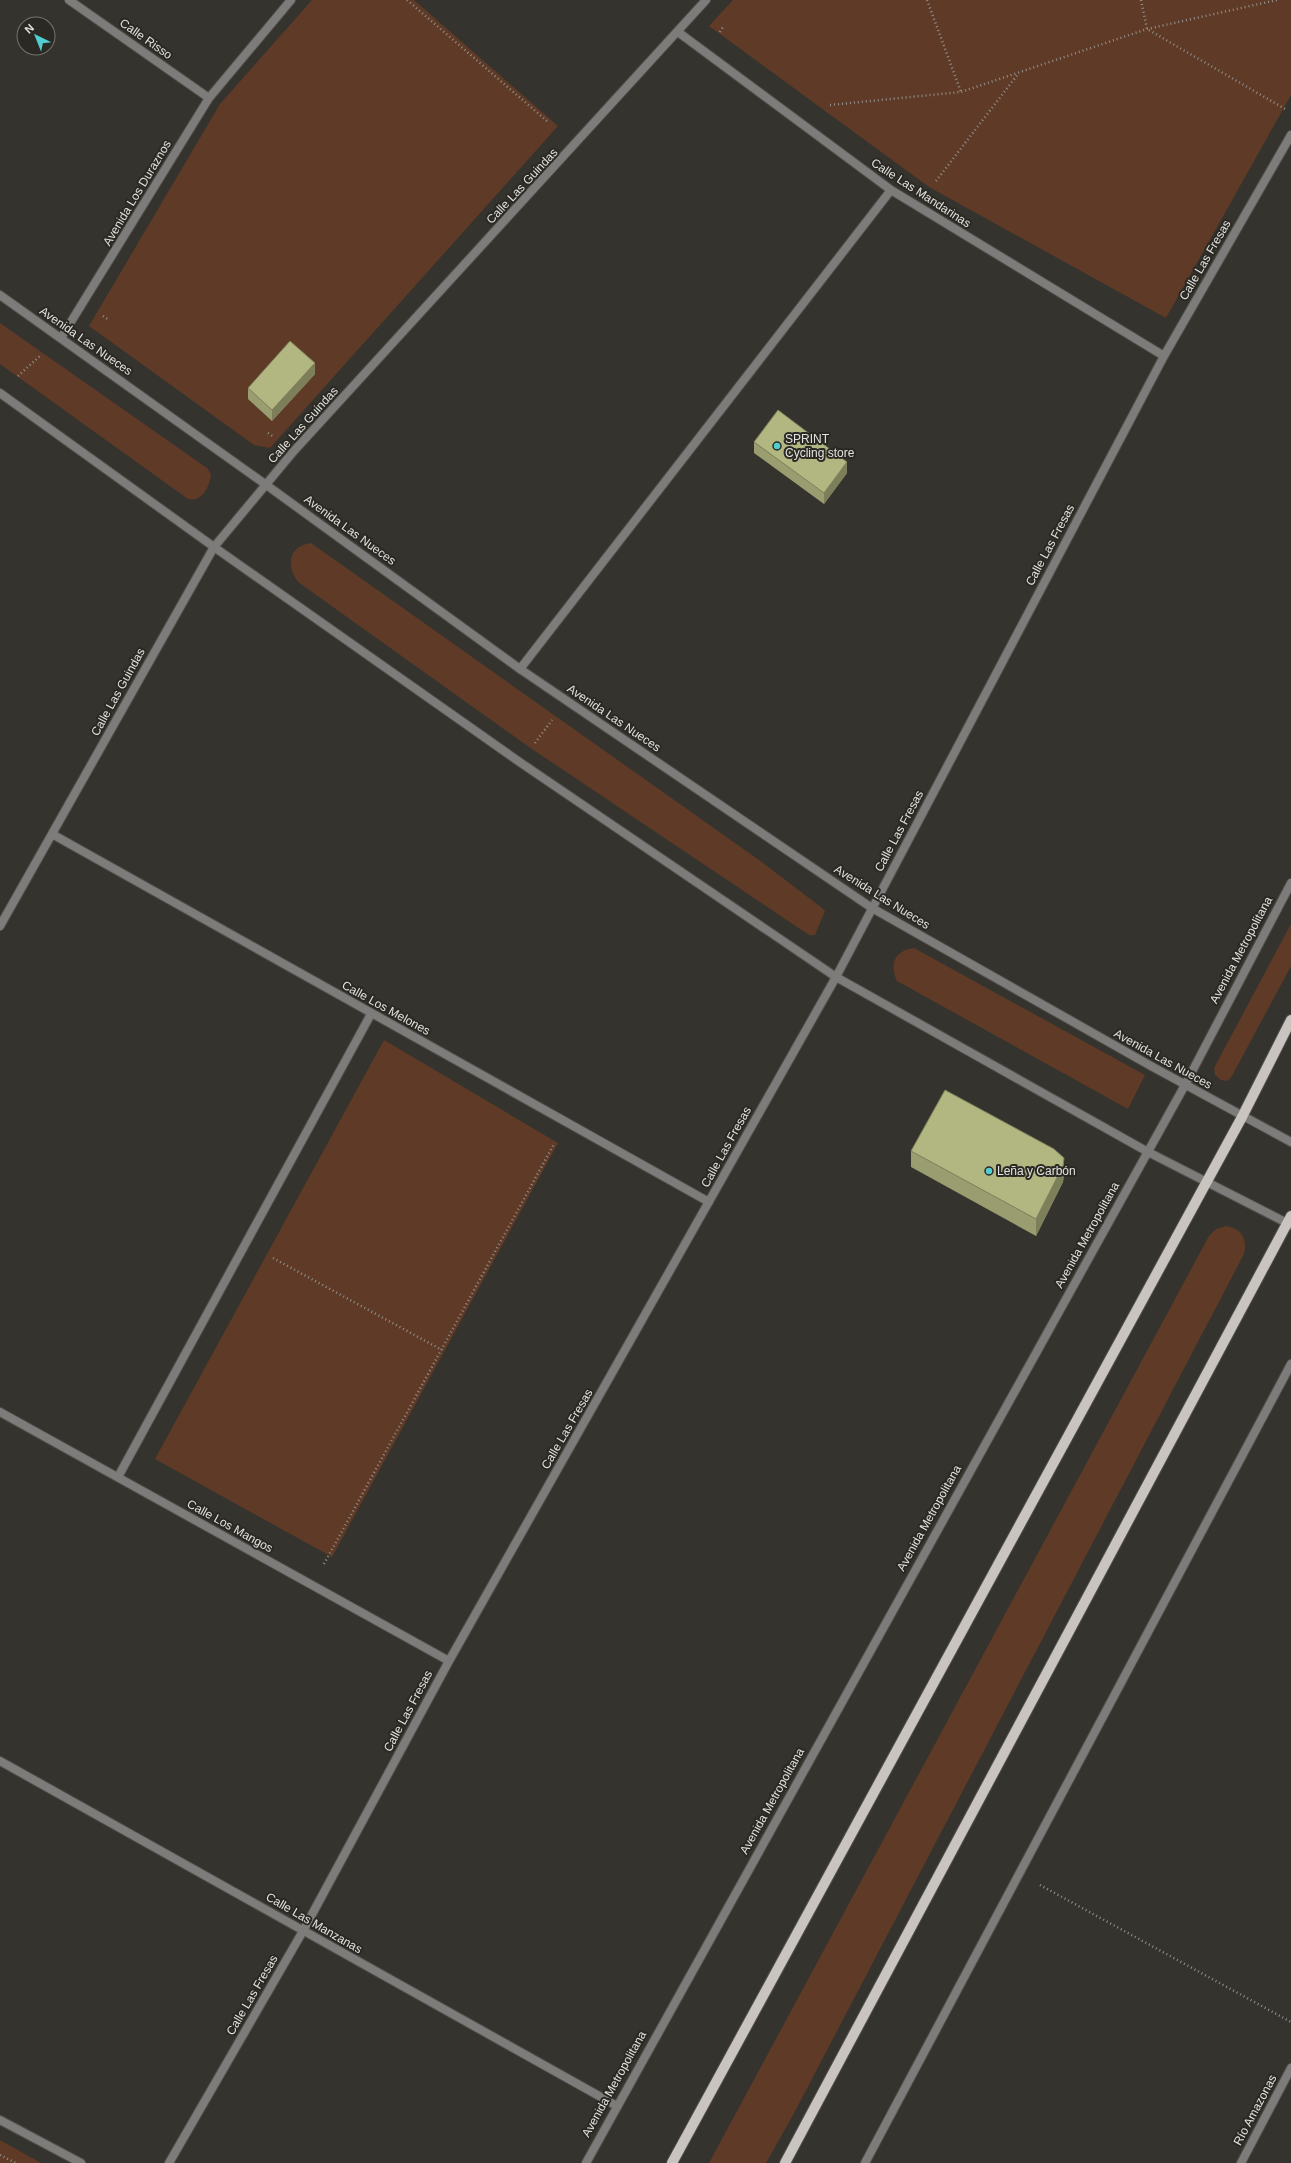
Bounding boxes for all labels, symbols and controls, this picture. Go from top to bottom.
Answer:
north arrow [16,16,56,56]
street label: Calle Risso [117,16,175,62]
text: N [22,22,36,36]
street label: Avenida Los Duraznos [100,138,174,248]
street label: Calle Las Guindas [483,145,561,227]
street label: Calle Las Mandarinas [869,156,973,230]
street label: Calle Las Fresas [1176,218,1234,302]
street label: Avenida Las Nueces [37,304,135,378]
street label: Calle Las Guindas [265,384,341,466]
place label: SPRINT Cycling store [785,432,855,460]
marker: SPRINT Cycling store [772,441,782,451]
street label: Avenida Las Nueces [301,492,399,568]
street label: Calle Las Fresas [1023,502,1077,588]
street label: Calle Las Guindas [88,646,148,738]
street label: Avenida Las Nueces [565,681,663,755]
street label: Calle Las Fresas [872,788,926,874]
street label: Avenida Las Nueces [832,862,932,932]
street label: Avenida Metropolitana [1207,894,1275,1006]
street label: Calle Los Melones [339,978,433,1038]
street label: Avenida Las Nueces [1112,1026,1214,1092]
street label: Calle Las Fresas [698,1104,754,1190]
place label: Leña y Carbón [997,1164,1076,1178]
marker: Leña y Carbón [984,1166,994,1176]
street label: Avenida Metropolitana [1052,1179,1122,1291]
street label: Calle Las Fresas [538,1387,596,1471]
street label: Avenida Metropolitana [894,1462,964,1574]
street label: Calle Los Mangos [185,1497,275,1555]
street label: Calle Las Fresas [381,1668,435,1754]
street label: Avenida Metropolitana [737,1745,807,1857]
street label: Calle Las Manzanas [263,1890,365,1956]
street label: Calle Las Fresas [223,1953,281,2037]
street label: Avenida Metropolitana [579,2028,649,2140]
street label: Río Amazonas [1230,2072,1280,2148]

